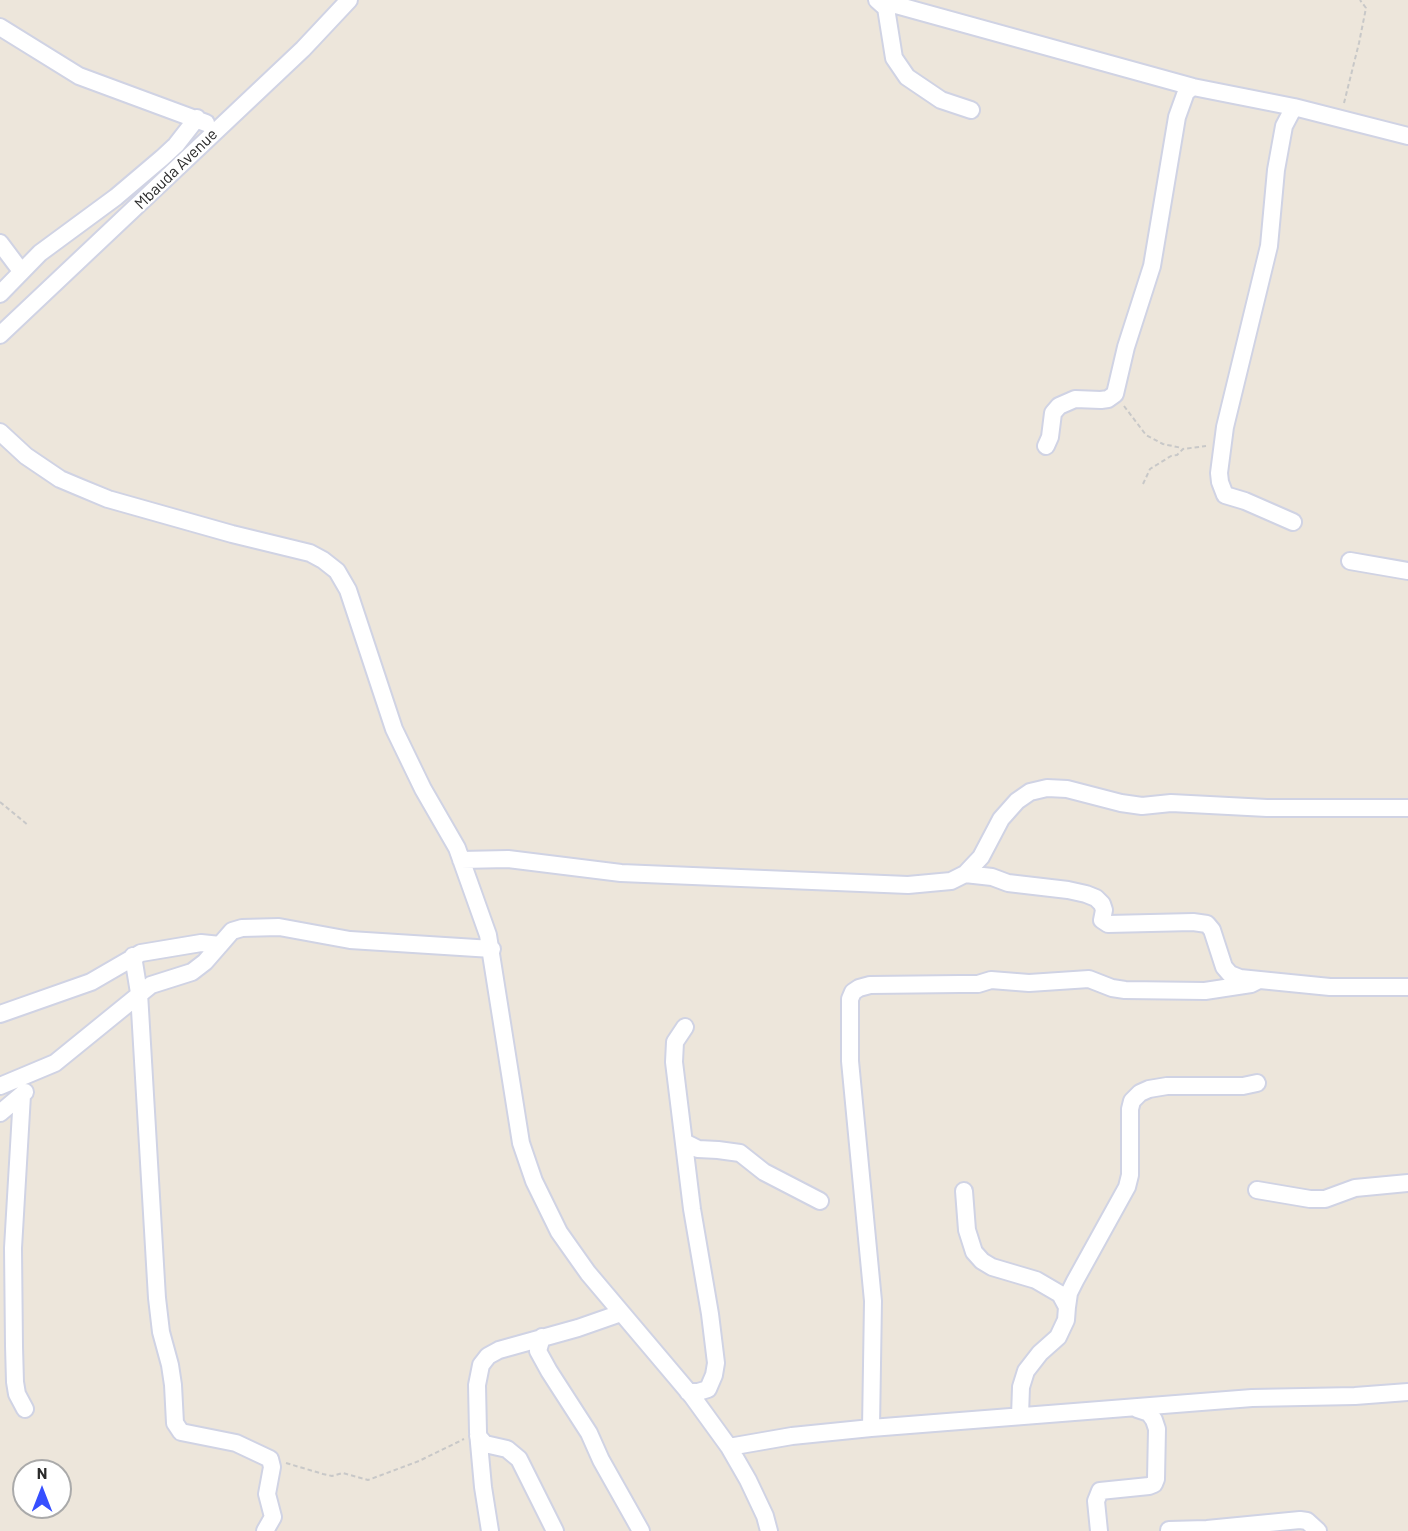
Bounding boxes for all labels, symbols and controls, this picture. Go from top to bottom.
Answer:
street label: Mbauda Avenue [131,125,221,213]
north arrow [12,1459,72,1519]
text: N [37,1463,47,1482]

